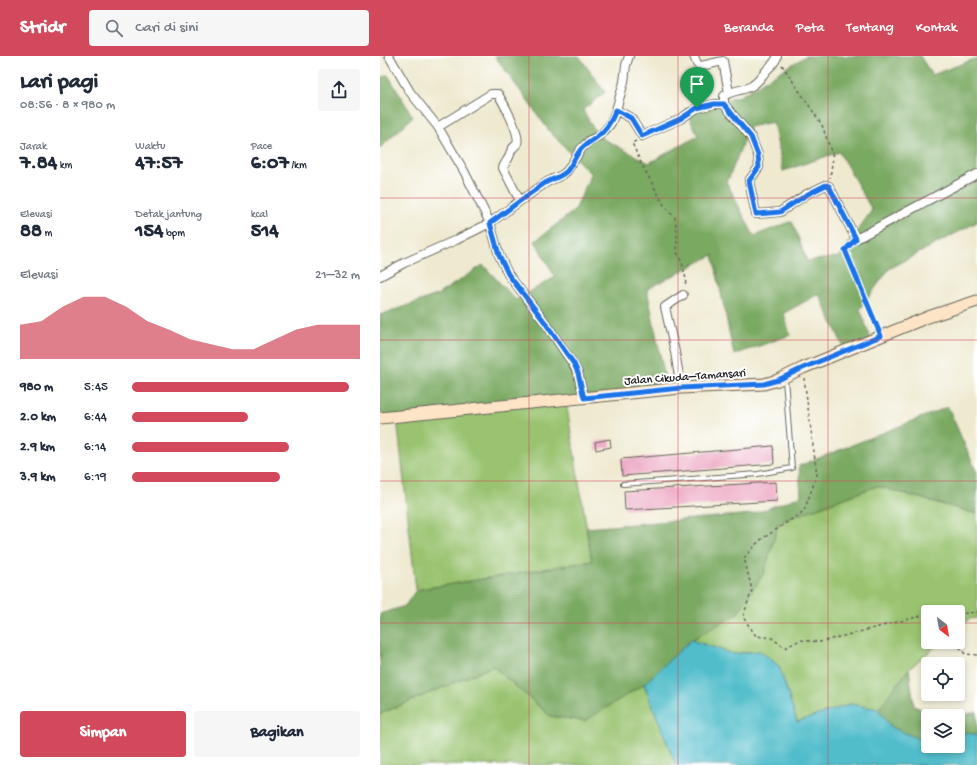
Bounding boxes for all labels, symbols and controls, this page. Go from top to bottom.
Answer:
search box [89,10,369,46]
text: Stridr [20,17,65,40]
icon: search [103,17,125,39]
text: Cari di sini [135,19,199,37]
text: Beranda [724,20,774,37]
text: Peta [796,20,824,37]
text: Tentang [846,20,894,37]
text: Kontak [916,20,957,37]
pin [680,67,714,108]
button: share [318,69,360,111]
text: Lari pagi [20,70,98,96]
icon: arrive [686,73,708,95]
text: 08:56 · 8 × 980 m [20,98,115,113]
text: Jarak [20,141,47,153]
text: Waktu [135,141,165,153]
text: Pace [251,141,272,153]
text: 7.84 [20,153,57,176]
text: 47:57 [135,153,182,176]
text: 6:07 [251,153,289,176]
text: km [57,160,72,172]
text: /km [289,160,307,172]
text: Elevasi [20,209,52,221]
text: Detak jantung [135,209,202,221]
text: kcal [251,209,268,221]
text: 88 [20,221,42,244]
text: 154 [135,221,163,244]
text: 514 [251,221,279,244]
text: m [42,228,52,240]
text: bpm [163,228,185,240]
text: Elevasi [20,268,58,283]
text: 21–32 m [315,268,360,283]
street label: Jalan Cikuda–Tamansari [624,367,747,389]
text: 980 m [20,380,53,395]
text: 5:45 [84,380,108,395]
text: 2.0 km [20,410,56,425]
text: 6:44 [84,410,107,425]
text: 2.9 km [20,440,55,455]
text: 6:14 [84,440,106,455]
text: 3.9 km [20,470,55,485]
text: 6:19 [84,470,106,485]
north arrow [921,605,965,649]
map controls [921,605,965,753]
button: locate [921,657,965,701]
button: layers [921,709,965,753]
button: Simpan [20,711,186,757]
button: Bagikan [194,711,360,757]

